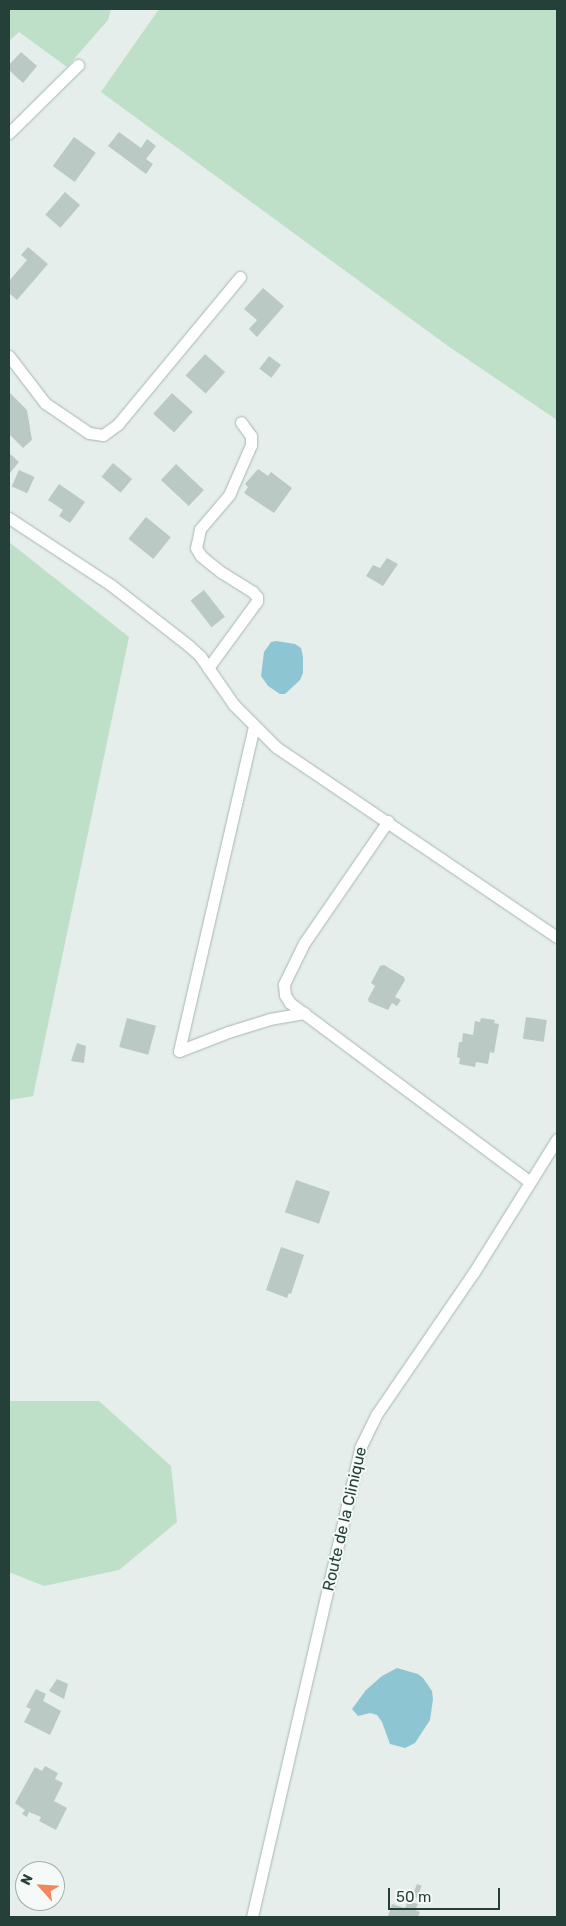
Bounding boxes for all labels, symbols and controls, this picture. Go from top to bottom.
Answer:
street label: Route de la Clinique [319,1445,371,1593]
north arrow [15,1861,65,1911]
text: N [17,1871,37,1888]
scale bar [391,1878,504,1910]
text: 50 m [396,1888,431,1906]

